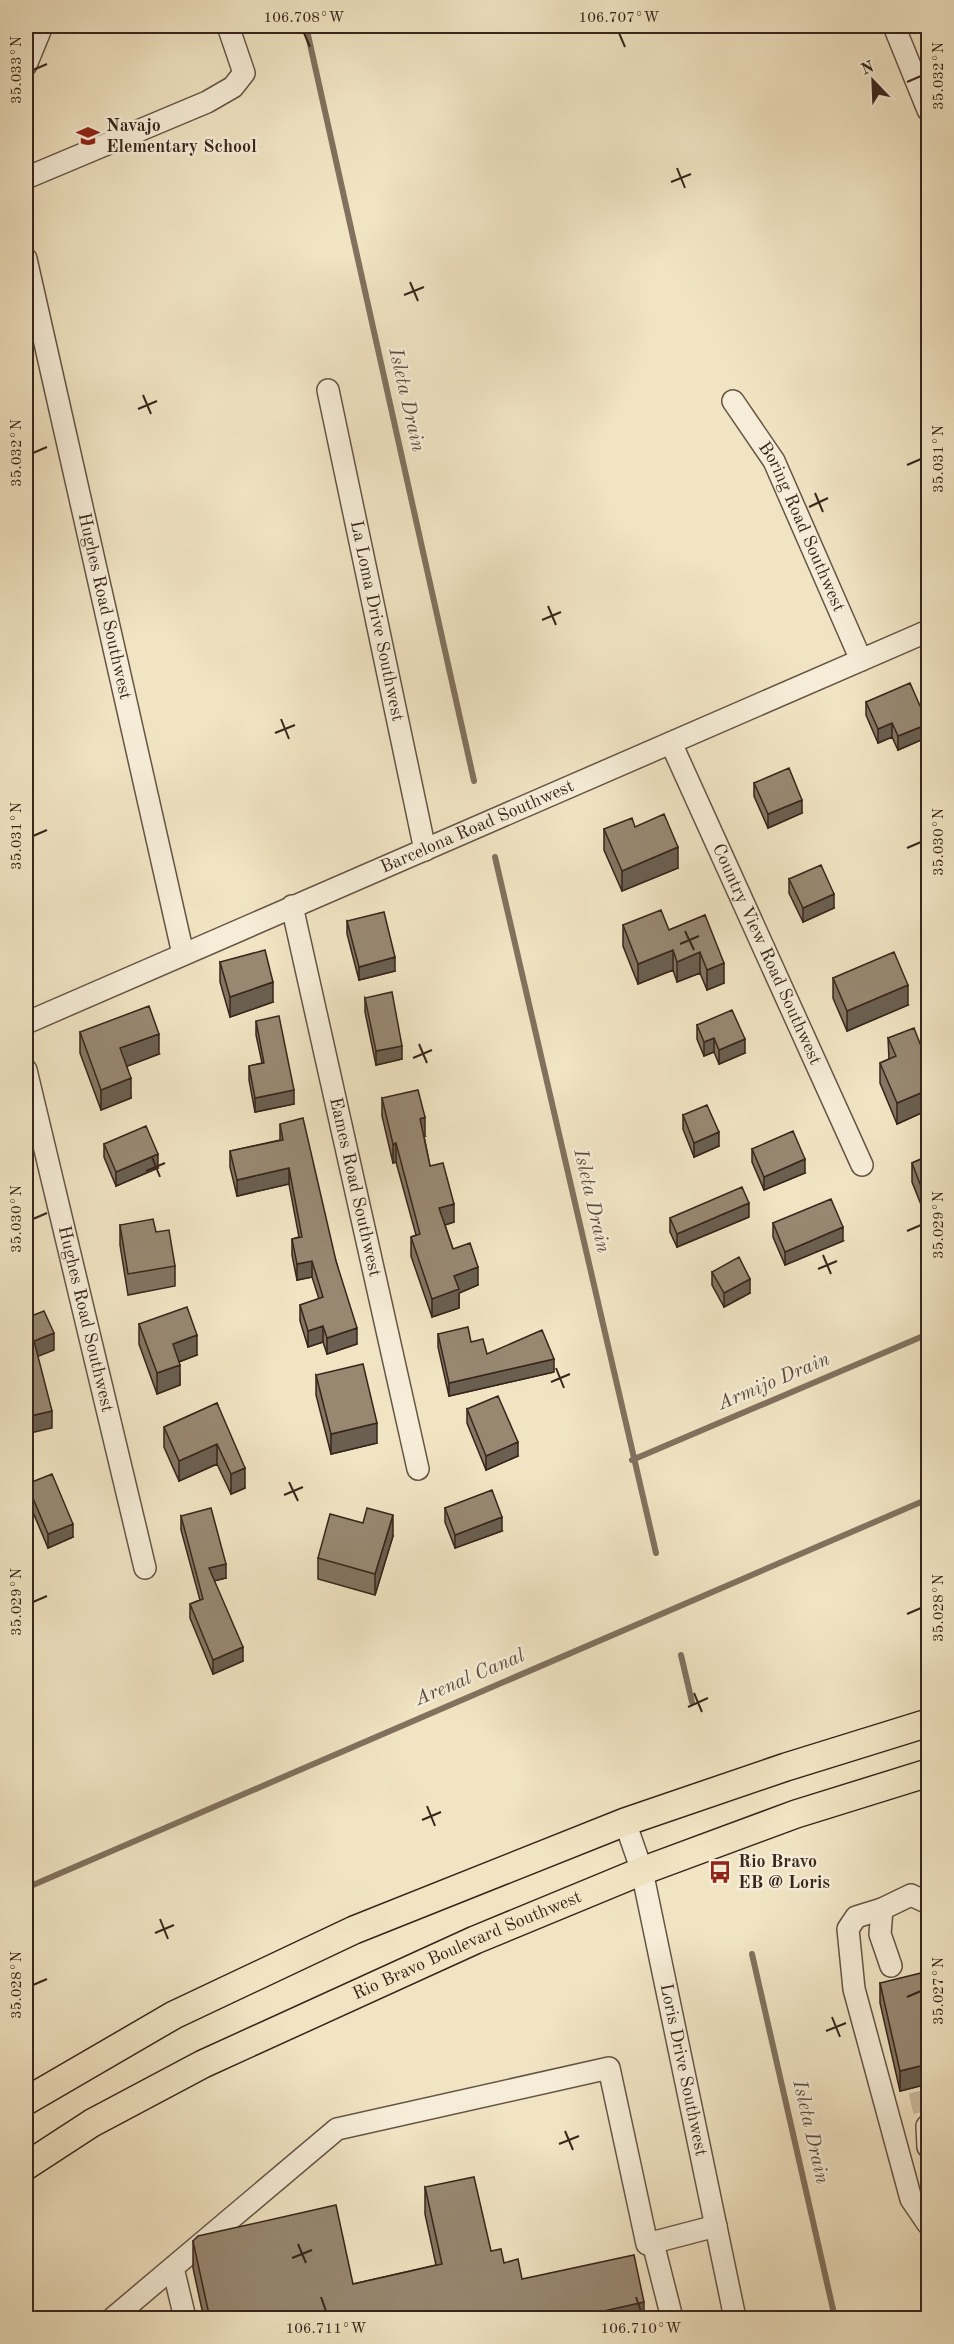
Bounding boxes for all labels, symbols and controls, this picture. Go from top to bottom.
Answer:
text: 106.708°W [263,11,345,26]
text: 106.707°W [578,11,660,26]
text: 35.033°N [10,36,25,104]
text: 35.032°N [932,42,947,110]
north arrow [843,51,903,111]
text: N [859,59,877,79]
place label: Navajo Elementary School [106,117,257,156]
school or university icon: Navajo Elementary School [75,123,101,149]
water label: Isleta Drain [384,345,428,454]
text: 35.032°N [10,419,25,487]
text: 35.031°N [932,425,947,493]
street label: Boring Road Southwest [755,439,848,615]
street label: Hughes Road Southwest [75,511,134,701]
street label: La Loma Drive Southwest [347,519,407,723]
street label: Barcelona Road Southwest [378,777,577,877]
text: 35.031°N [10,802,25,870]
text: 35.030°N [932,808,947,876]
street label: Country View Road Southwest [709,841,824,1068]
street label: Eames Road Southwest [326,1096,384,1278]
water label: Isleta Drain [569,1146,613,1255]
text: 35.030°N [10,1185,25,1253]
text: 35.029°N [932,1191,947,1259]
street label: Hughes Road Southwest [55,1224,116,1414]
water label: Armijo Drain [714,1349,833,1415]
text: 35.029°N [10,1568,25,1636]
text: 35.028°N [932,1574,947,1642]
water label: Arenal Canal [411,1646,528,1710]
place label: Rio Bravo EB @ Loris [738,1853,830,1892]
bus stop icon: Rio Bravo EB @ Loris [707,1859,733,1885]
street label: Rio Bravo Boulevard Southwest [350,1888,584,2003]
text: 35.028°N [10,1951,25,2019]
text: 35.027°N [932,1957,947,2025]
street label: Loris Drive Southwest [657,1982,710,2158]
water label: Isleta Drain [788,2077,832,2186]
text: 106.711°W [285,2322,367,2337]
text: 106.710°W [600,2322,682,2337]

